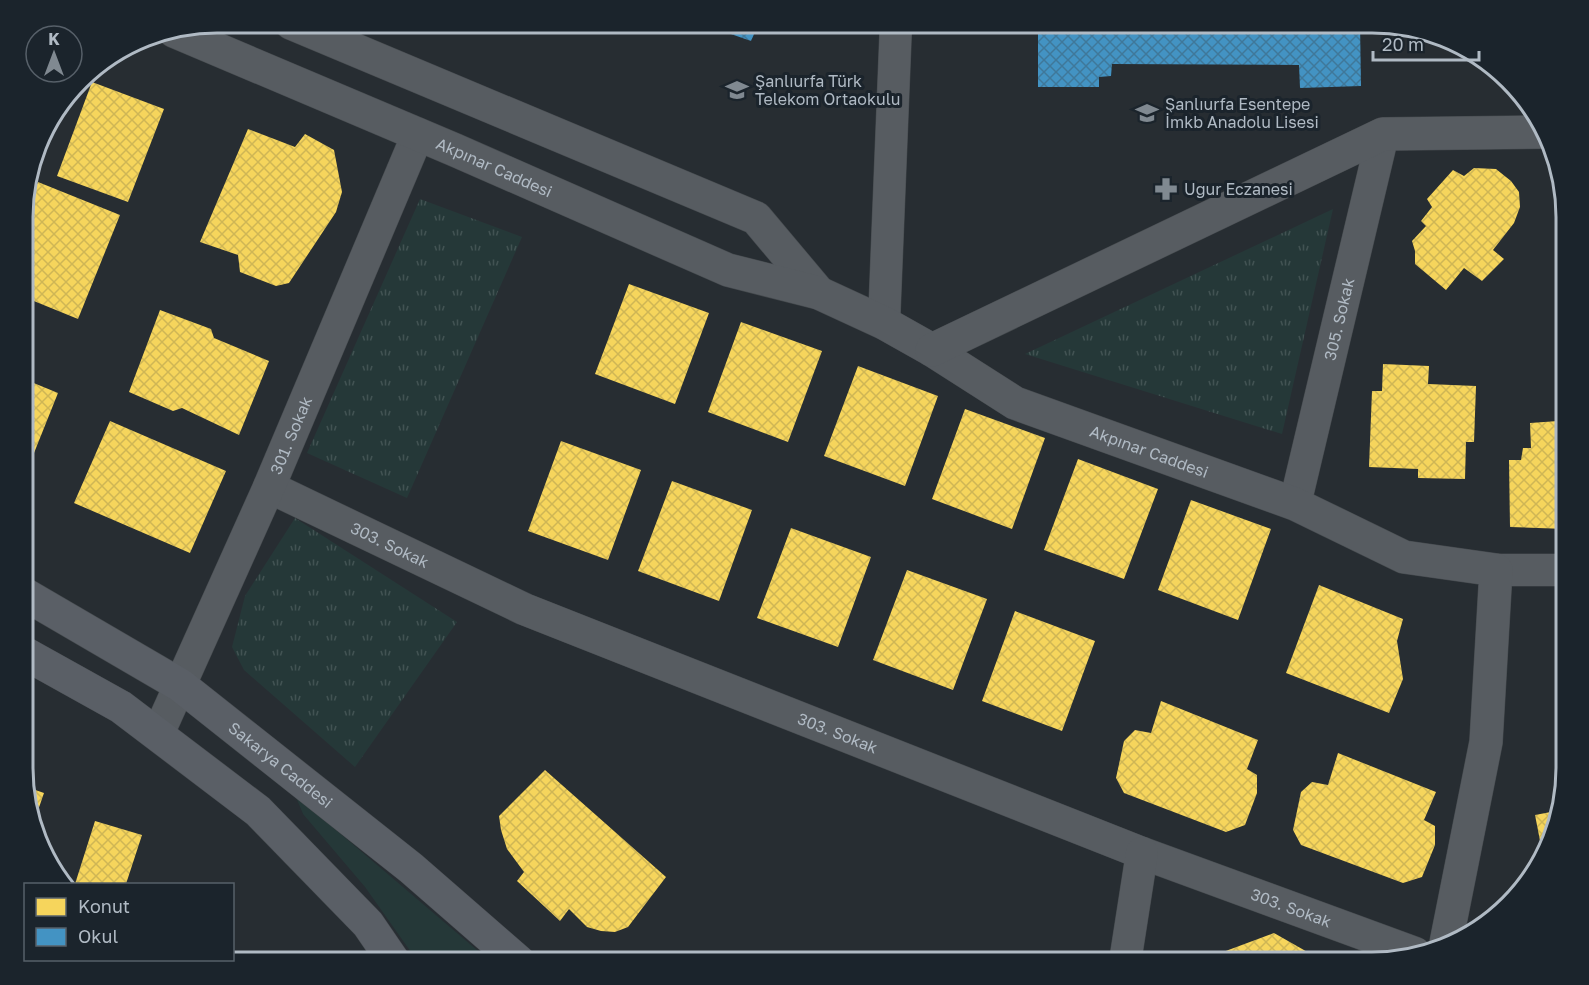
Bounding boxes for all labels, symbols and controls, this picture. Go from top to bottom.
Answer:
north arrow [24,24,84,84]
scale bar [1373,24,1480,62]
text: K [48,29,60,49]
text: 20 m [1382,33,1424,55]
place label: Şanlıurfa Türk Telekom Ortaokulu [755,71,900,109]
school or university icon: Şanlıurfa Türk Telekom Ortaokulu [724,77,750,103]
place label: Şanlıurfa Esentepe İmkb Anadolu Lisesi [1165,94,1319,132]
school or university icon: Şanlıurfa Esentepe İmkb Anadolu Lisesi [1134,100,1160,126]
street label: Akpınar Caddesi [433,133,555,201]
pharmacy icon: Ugur Eczanesi [1153,176,1179,202]
place label: Ugur Eczanesi [1184,179,1293,199]
street label: 305. Sokak [1319,276,1358,362]
street label: 301. Sokak [266,393,316,477]
street label: Akpınar Caddesi [1087,421,1211,482]
street label: 303. Sokak [348,518,432,572]
street label: 303. Sokak [795,708,881,758]
street label: Sakarya Caddesi [225,717,337,812]
legend [24,883,234,961]
street label: 303. Sokak [1248,884,1334,932]
text: Konut [78,895,130,917]
text: Okul [78,925,118,947]

